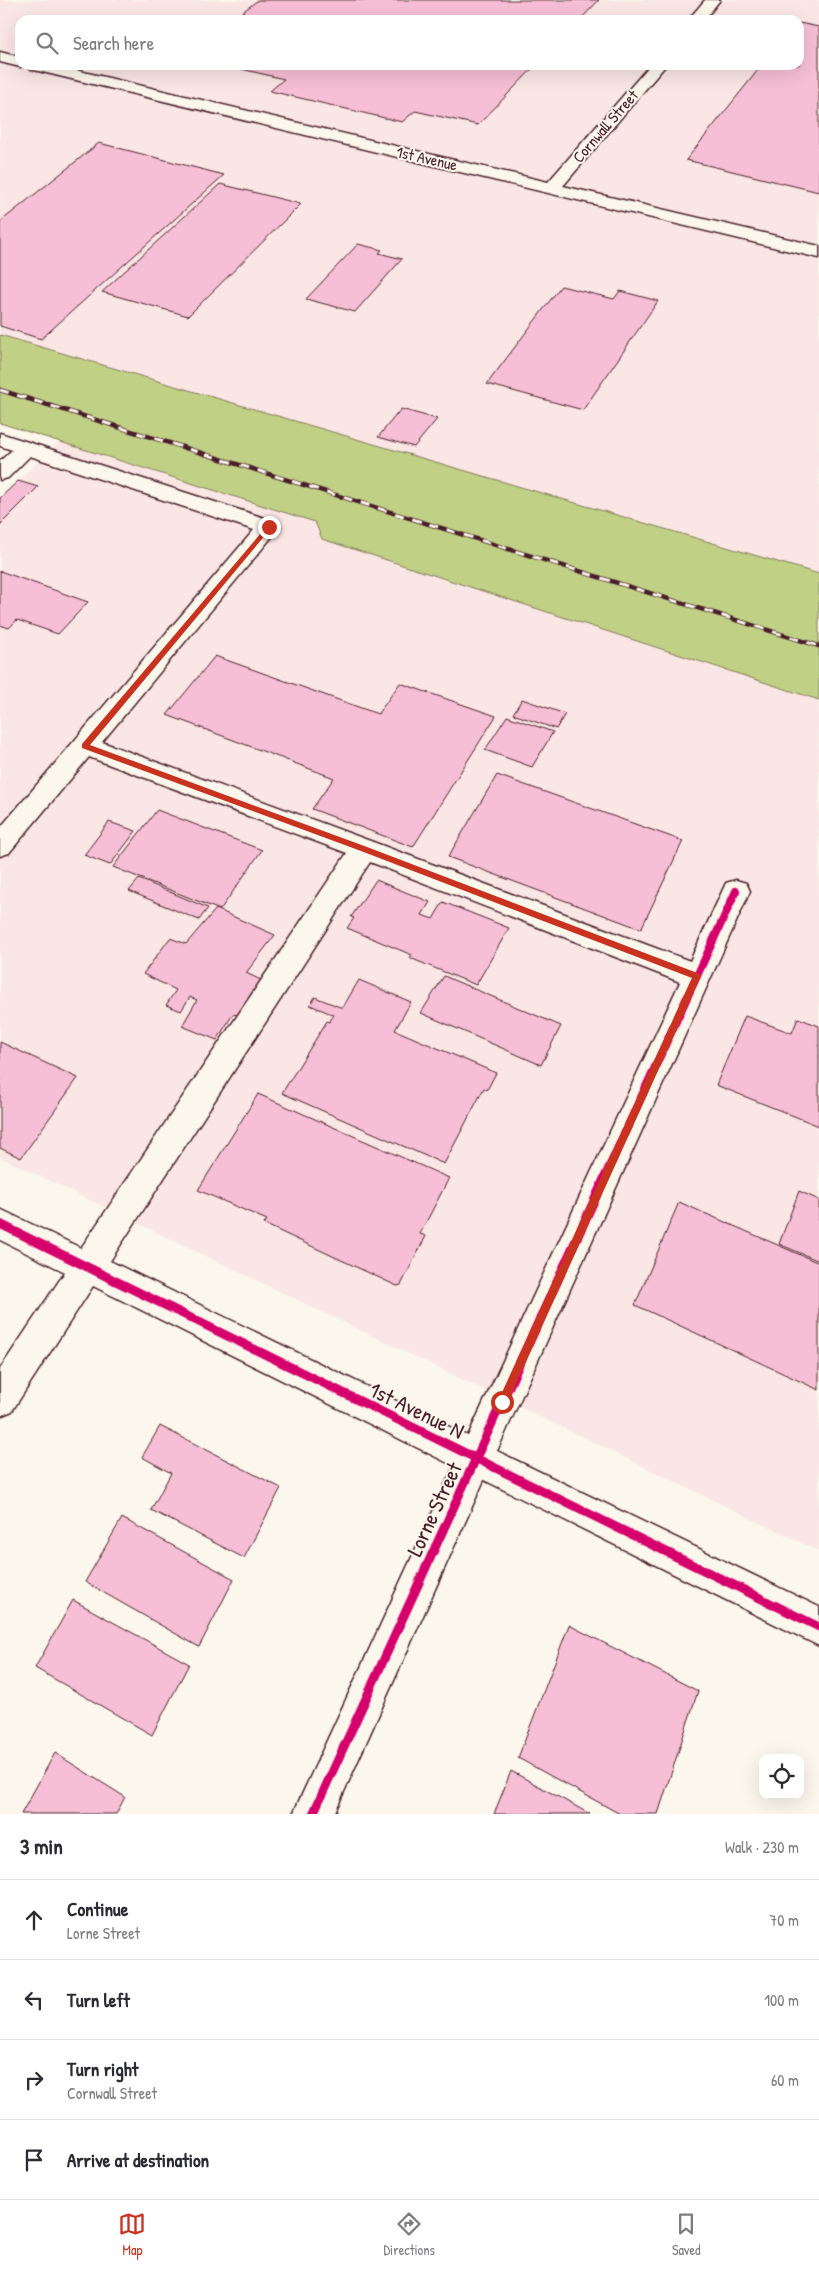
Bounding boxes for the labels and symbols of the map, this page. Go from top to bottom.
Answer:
street label: Cornwall Street [567,84,643,167]
street label: 1st Avenue [394,140,460,176]
route end [258,516,281,539]
street label: 1st Avenue N [365,1374,469,1446]
route start [491,1391,514,1414]
street label: Lorne Street [399,1457,469,1561]

